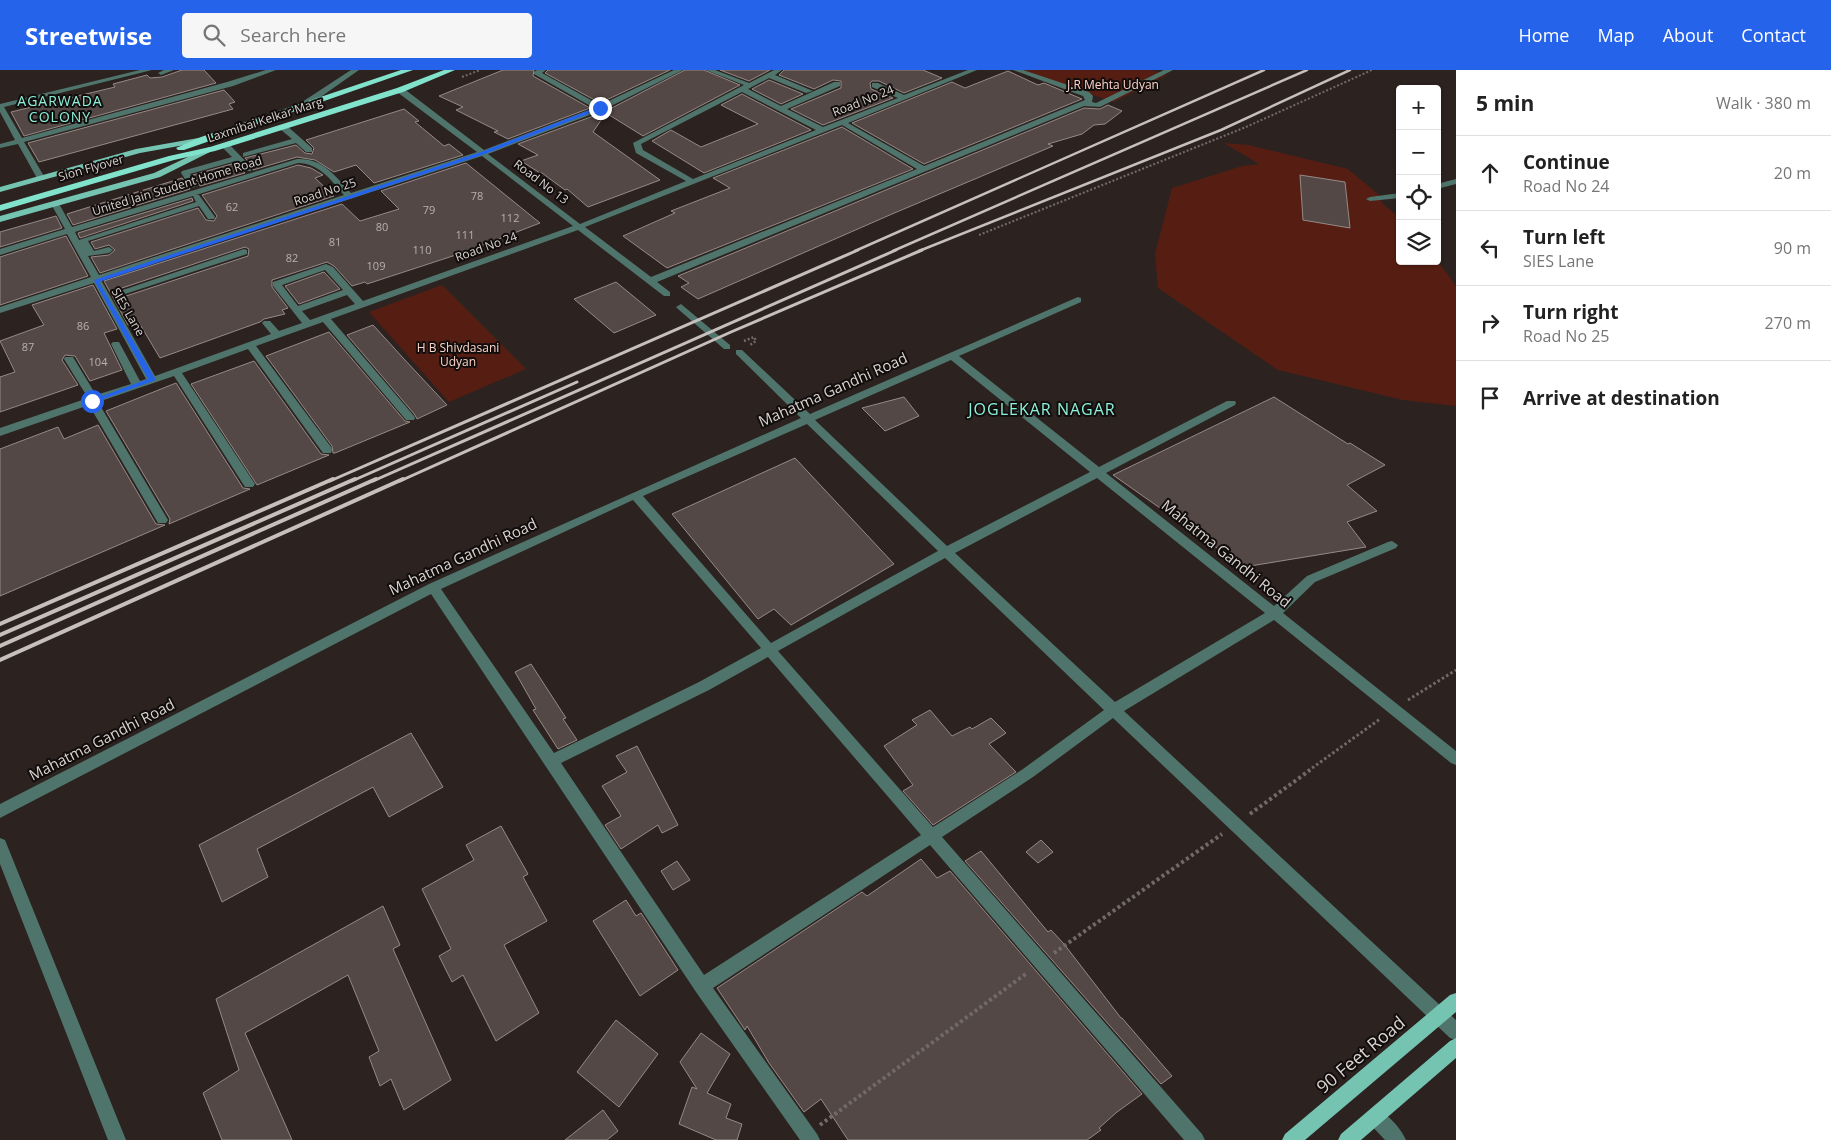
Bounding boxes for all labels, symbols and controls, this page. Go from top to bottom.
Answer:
search box [182,13,532,58]
text: Streetwise [25,19,152,52]
icon: search [200,21,228,49]
text: Search here [240,22,346,48]
text: Home [1519,23,1569,47]
text: Map [1597,23,1635,47]
text: About [1663,23,1713,47]
text: Contact [1741,23,1806,47]
park label: J.R Mehta Udyan [1066,76,1159,93]
street label: Road No 24 [830,80,896,121]
map controls [1396,85,1441,265]
button: + [1396,85,1441,130]
text: 5 min [1476,89,1534,117]
district label: AGARWADA COLONY [17,91,103,126]
text: Walk · 380 m [1716,92,1811,114]
street label: Laxmibai Kelkar Marg [205,93,325,146]
route end [589,97,612,120]
button: − [1396,130,1441,175]
text: Continue [1523,149,1610,175]
street label: Sion Flyover [56,150,126,185]
street label: United Jain Student Home Road [90,152,264,219]
street label: Road No 13 [510,155,572,208]
icon: ahead [1476,159,1504,187]
text: 20 m [1774,162,1811,184]
street label: Road No 25 [291,173,358,210]
button: locate [1396,175,1441,220]
text: Road No 24 [1523,175,1609,197]
house number: 78 [471,188,483,203]
house number: 62 [226,199,238,214]
house number: 79 [423,202,435,217]
house number: 112 [501,210,519,225]
house number: 80 [376,219,388,234]
button: layers [1396,220,1441,265]
text: Turn left [1523,224,1605,250]
street label: Road No 24 [452,227,519,266]
house number: 111 [456,227,474,242]
house number: 81 [329,234,341,249]
icon: left [1476,234,1504,262]
text: 90 m [1774,237,1811,259]
house number: 110 [413,242,431,257]
house number: 82 [286,250,298,265]
text: SIES Lane [1523,250,1594,272]
house number: 109 [367,258,385,273]
street label: SIES Lane [108,284,149,339]
text: Turn right [1523,299,1618,325]
icon: right [1476,309,1504,337]
text: 270 m [1765,312,1811,334]
house number: 86 [77,318,89,333]
text: Road No 25 [1523,325,1609,347]
house number: 87 [22,339,34,354]
park label: H B Shivdasani Udyan [417,339,499,370]
street label: Mahatma Gandhi Road [755,347,910,431]
house number: 104 [89,354,108,369]
icon: arrive [1476,384,1504,412]
text: Arrive at destination [1523,385,1720,411]
route start [81,390,104,413]
district label: JOGLEKAR NAGAR [966,398,1116,420]
street label: Mahatma Gandhi Road [1158,495,1296,612]
street label: Mahatma Gandhi Road [385,513,540,599]
street label: Mahatma Gandhi Road [25,694,178,785]
street label: 90 Feet Road [1311,1010,1410,1098]

